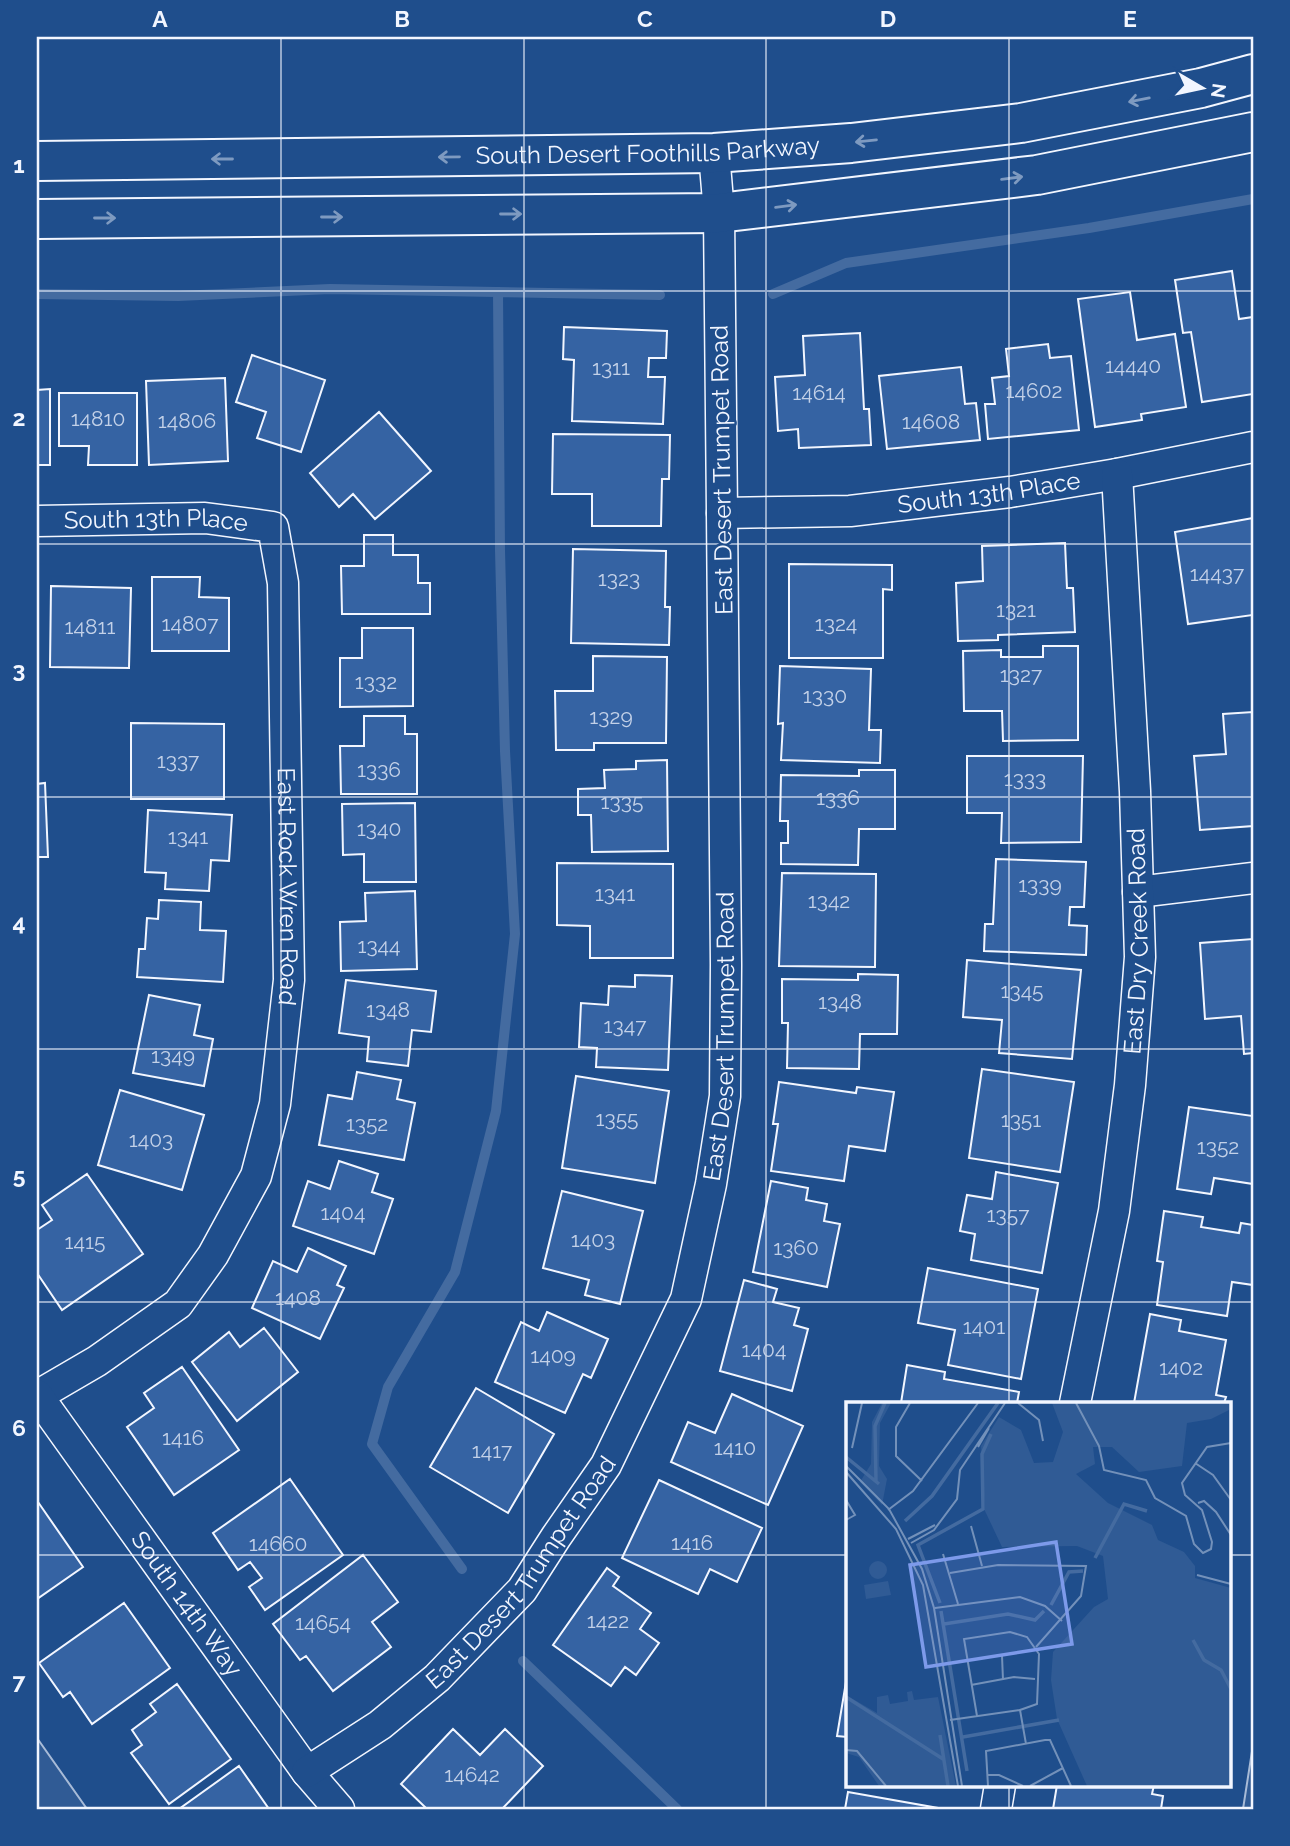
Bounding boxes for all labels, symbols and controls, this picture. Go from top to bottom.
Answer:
text: A [152,5,168,32]
text: B [394,5,410,32]
text: C [637,5,653,32]
text: D [880,5,896,32]
text: E [1123,5,1137,32]
north arrow [1168,52,1238,122]
text: N [1207,82,1231,100]
one-way arrow [1128,93,1151,107]
street label: South Desert Foothills Parkway [475,130,821,170]
one-way arrow [855,135,877,148]
one-way arrow [438,150,461,164]
text: 1 [13,151,25,178]
one-way arrow [211,152,234,166]
one-way arrow [1000,171,1023,184]
one-way arrow [774,199,797,212]
one-way arrow [499,207,522,221]
one-way arrow [321,210,344,223]
one-way arrow [93,211,116,225]
street label: East Desert Trumpet Road [704,325,739,615]
house number: 14440 [1105,353,1161,378]
house number: 1311 [592,355,630,380]
house number: 14602 [1006,378,1062,403]
house number: 14614 [792,380,846,405]
text: 2 [13,404,25,431]
house number: 14810 [71,406,125,431]
house number: 14806 [158,408,216,433]
house number: 14608 [902,409,960,434]
street label: South 13th Place [896,465,1082,519]
street label: South 13th Place [64,503,250,538]
house number: 14437 [1190,561,1245,586]
house number: 1323 [598,566,640,591]
house number: 1321 [996,597,1036,622]
house number: 14807 [162,611,219,636]
house number: 1324 [815,611,857,636]
house number: 14811 [65,614,115,639]
text: 3 [13,656,25,683]
house number: 1327 [1000,662,1043,687]
house number: 1332 [355,669,397,694]
house number: 1330 [803,683,847,708]
house number: 1329 [589,704,633,729]
house number: 1337 [157,748,200,773]
house number: 1336 [357,757,401,782]
house number: 1333 [1004,766,1046,791]
street label: East Rock Wren Road [272,767,304,1007]
house number: 1336 [816,785,860,810]
house number: 1335 [601,789,643,814]
house number: 1340 [357,816,401,841]
house number: 1341 [168,824,208,849]
street label: East Dry Creek Road [1117,828,1154,1055]
house number: 1339 [1018,872,1062,897]
house number: 1341 [595,881,635,906]
house number: 1342 [808,888,850,913]
street label: East Desert Trumpet Road [697,892,740,1183]
text: 4 [12,909,26,936]
house number: 1344 [357,933,401,958]
house number: 1345 [1000,978,1044,1003]
house number: 1348 [818,989,862,1014]
house number: 1348 [366,997,410,1022]
house number: 1347 [604,1013,647,1038]
house number: 1349 [151,1043,195,1068]
house number: 1355 [595,1106,639,1131]
house number: 1351 [1001,1107,1041,1132]
house number: 1352 [346,1111,388,1136]
house number: 1403 [129,1127,173,1152]
house number: 1352 [1197,1134,1239,1159]
text: 5 [13,1162,26,1189]
house number: 1404 [321,1200,365,1225]
house number: 1357 [987,1202,1030,1227]
house number: 1403 [571,1227,615,1252]
house number: 1415 [65,1229,105,1254]
house number: 1360 [773,1235,819,1260]
house number: 1408 [275,1285,321,1310]
house number: 1401 [963,1314,1005,1339]
house number: 1404 [742,1337,786,1362]
house number: 1409 [530,1343,576,1368]
house number: 1402 [1159,1355,1203,1380]
inset map [846,1402,1230,1786]
text: 6 [12,1414,26,1441]
house number: 1416 [162,1425,204,1450]
house number: 1410 [714,1435,756,1460]
house number: 1417 [472,1438,513,1463]
street label: East Desert Trumpet Road [420,1450,622,1695]
street label: South 14th Way [125,1525,249,1682]
house number: 1416 [671,1530,713,1555]
house number: 14660 [249,1531,307,1556]
house number: 1422 [587,1608,629,1633]
house number: 14654 [295,1610,351,1635]
text: 7 [13,1667,26,1694]
house number: 14642 [444,1762,500,1787]

